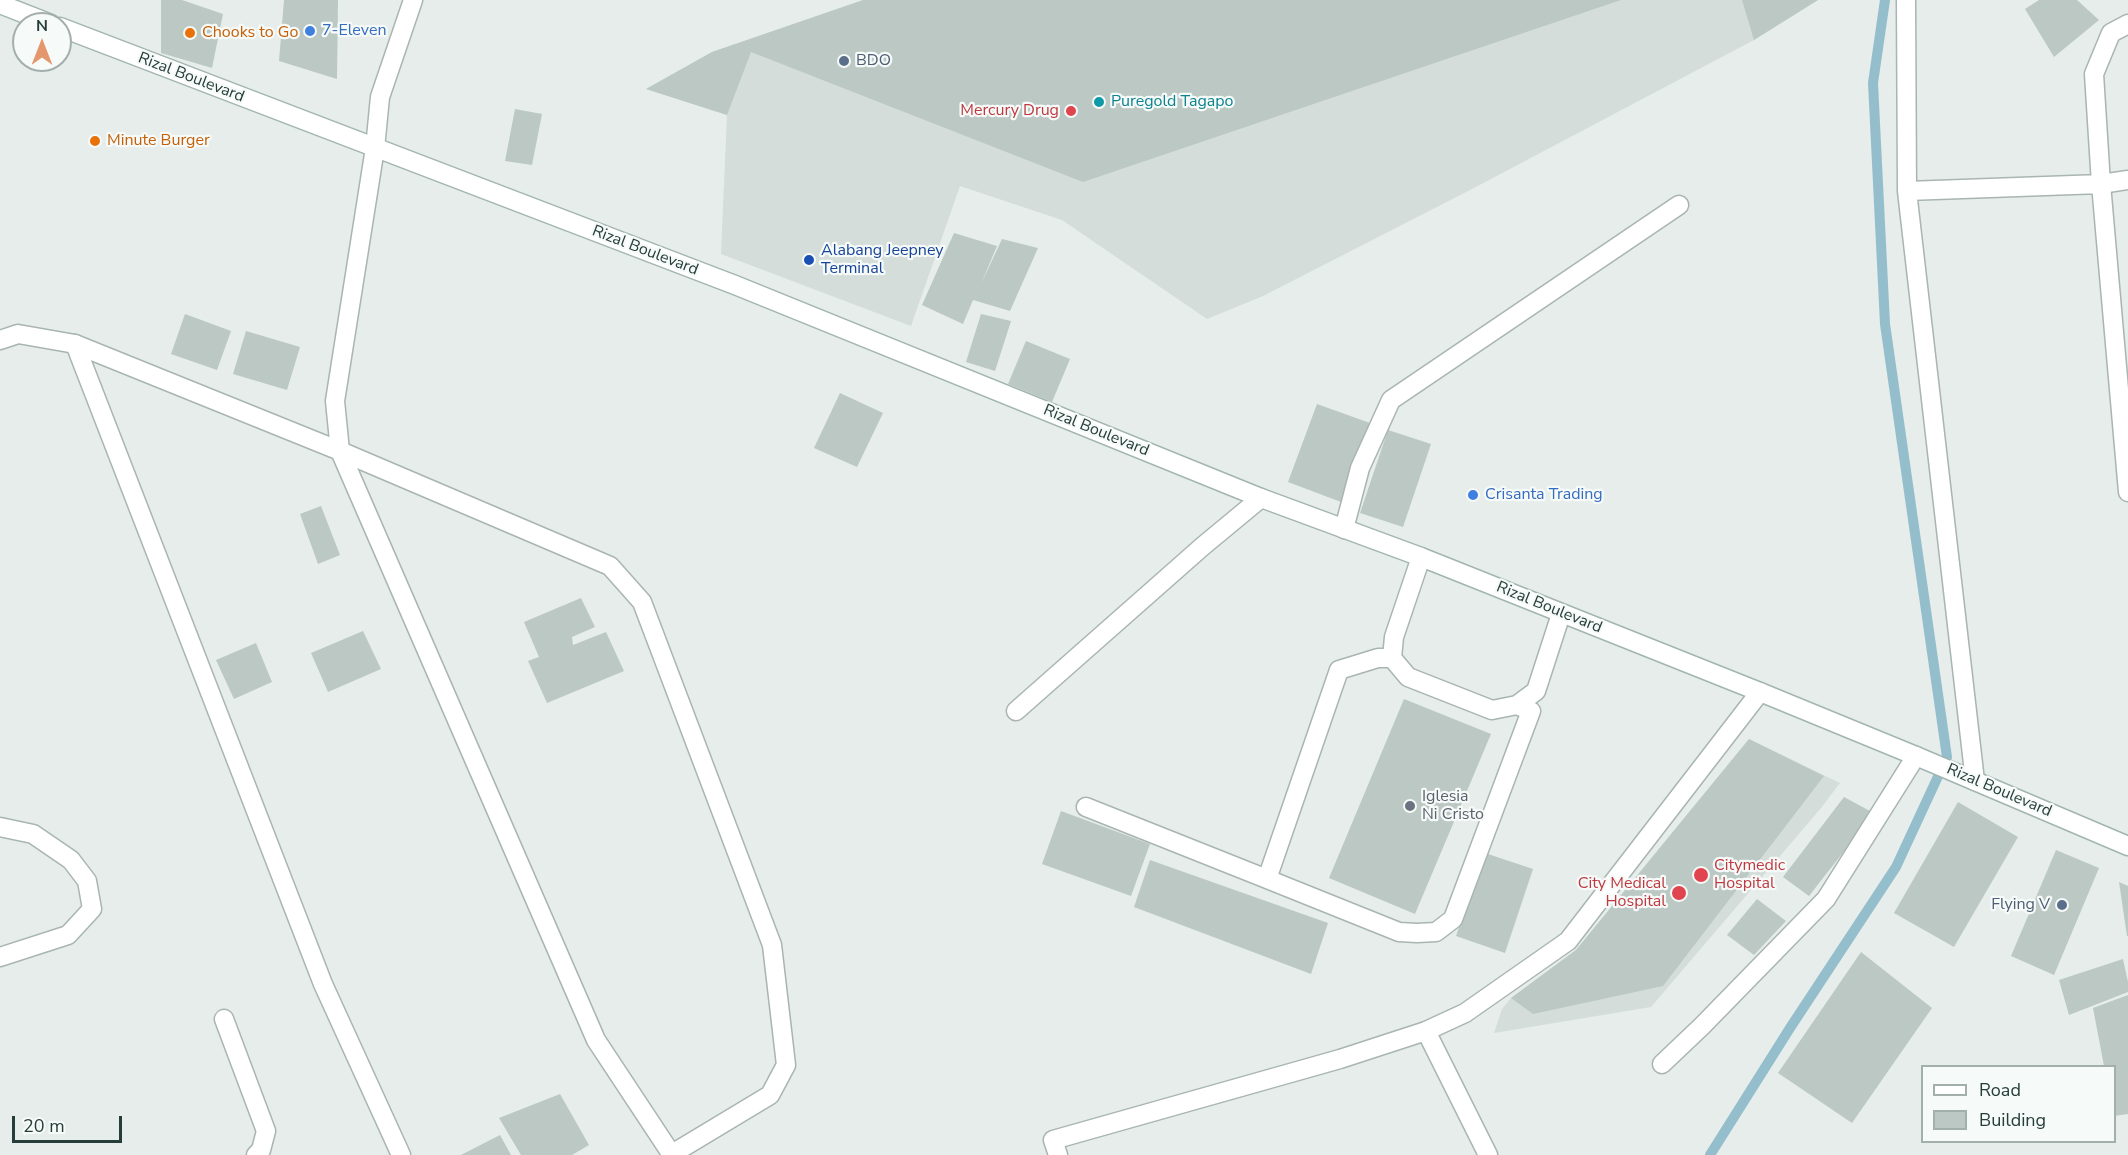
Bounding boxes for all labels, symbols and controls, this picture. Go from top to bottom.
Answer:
north arrow [12,12,72,72]
text: N [36,15,48,37]
place label: 7-Eleven [322,21,386,41]
place label: Chooks to Go [202,23,298,43]
marker: 7-Eleven [303,24,317,38]
marker: Chooks to Go [183,26,197,40]
street label: Rizal Boulevard [135,49,247,107]
place label: BDO [856,51,891,71]
marker: BDO [837,54,851,68]
place label: Puregold Tagapo [1111,92,1233,112]
marker: Puregold Tagapo [1092,95,1106,109]
place label: Mercury Drug [960,101,1059,121]
marker: Mercury Drug [1064,104,1078,118]
place label: Minute Burger [107,131,210,151]
marker: Minute Burger [88,134,102,148]
street label: Rizal Boulevard [589,222,701,280]
place label: Alabang Jeepney Terminal [821,241,944,279]
marker: Alabang Jeepney Terminal [802,253,816,267]
street label: Rizal Boulevard [1040,401,1152,461]
place label: Crisanta Trading [1485,485,1603,505]
marker: Crisanta Trading [1466,488,1480,502]
street label: Rizal Boulevard [1493,578,1605,638]
street label: Rizal Boulevard [1944,760,2054,822]
place label: Iglesia Ni Cristo [1422,787,1484,825]
marker: Iglesia Ni Cristo [1403,799,1417,813]
place label: Citymedic Hospital [1714,856,1785,894]
marker: Citymedic Hospital [1692,866,1710,884]
place label: City Medical Hospital [1578,874,1666,912]
marker: City Medical Hospital [1670,884,1688,902]
place label: Flying V [1991,895,2050,915]
marker: Flying V [2055,898,2069,912]
legend [1921,1065,2116,1143]
text: Road [1979,1078,2021,1102]
scale bar [15,1104,124,1142]
text: Building [1979,1108,2046,1132]
text: 20 m [23,1114,65,1138]

